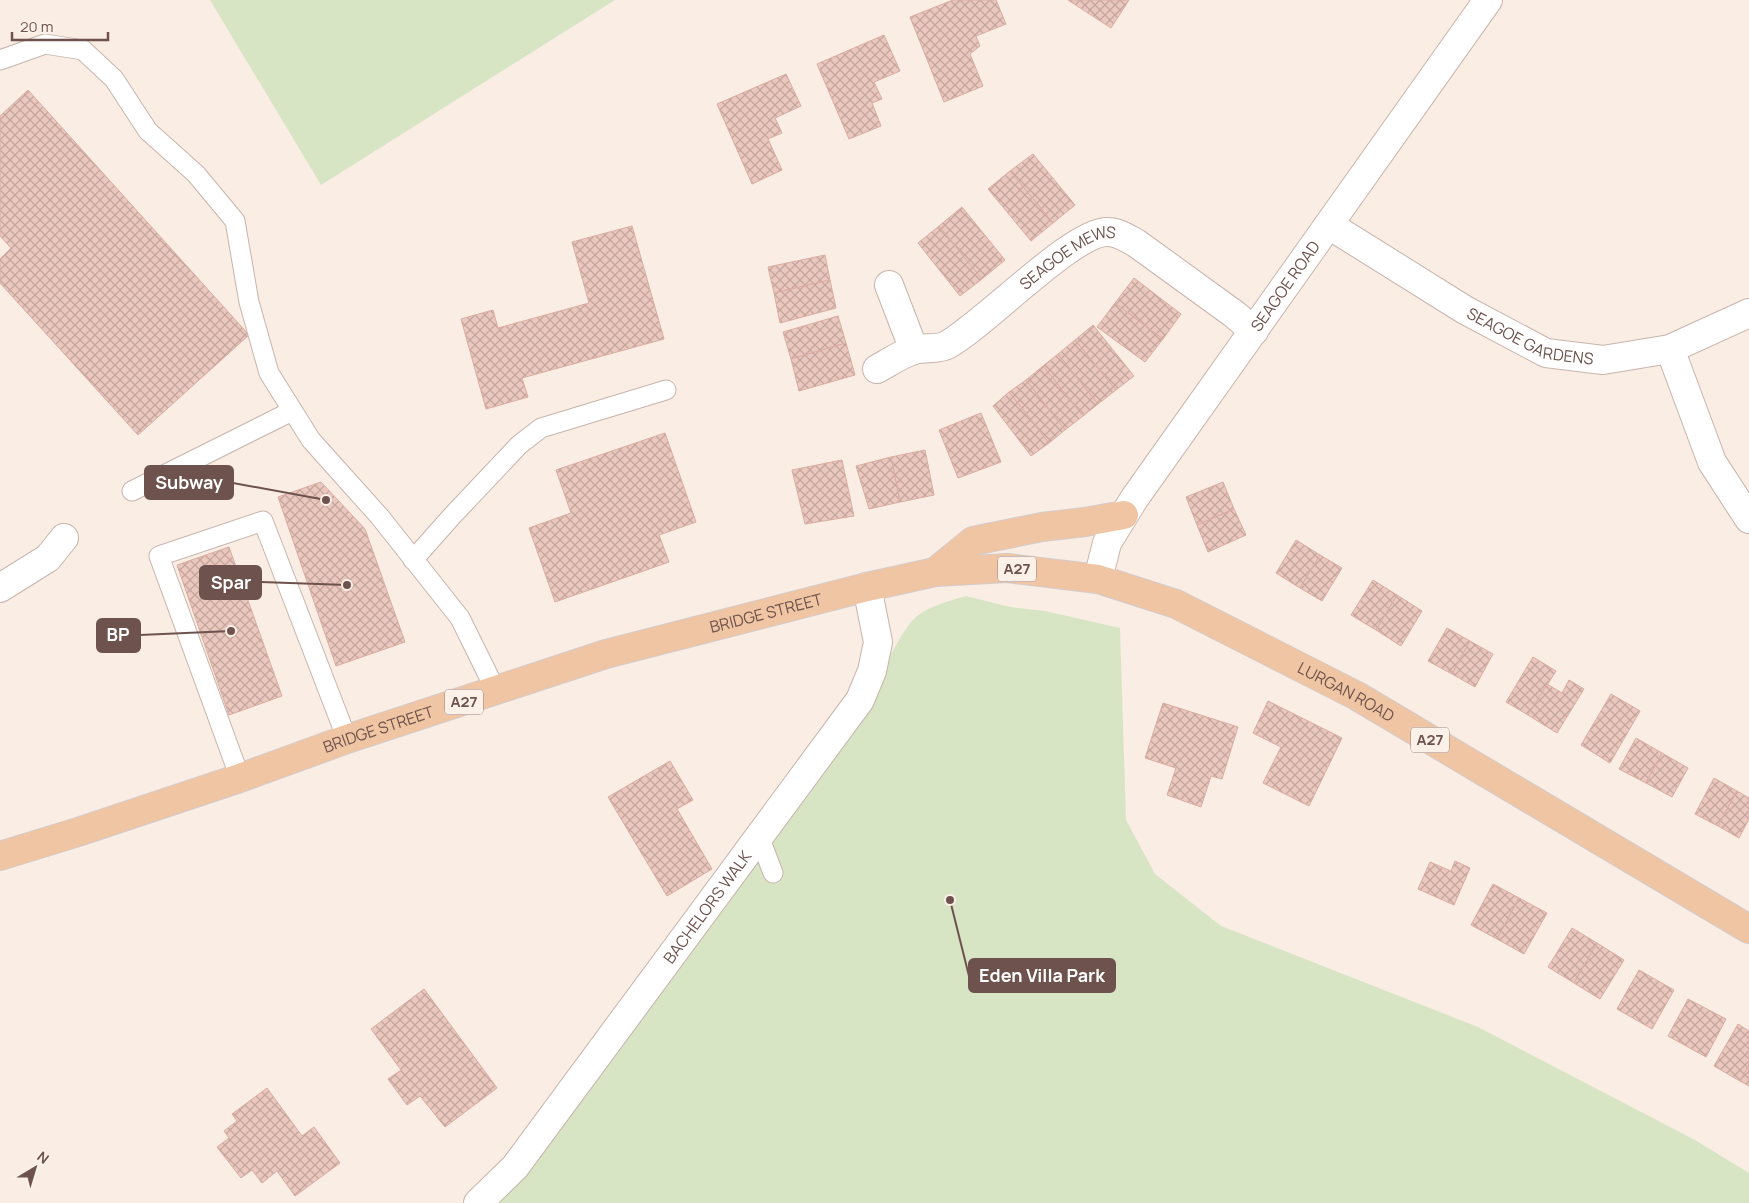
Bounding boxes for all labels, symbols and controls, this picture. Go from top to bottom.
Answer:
scale bar [12,10,109,42]
text: 20 m [20,16,53,37]
street label: SEAGOE MEWS [1015,221,1117,295]
street label: SEAGOE ROAD [1245,236,1325,336]
street label: SEAGOE GARDENS [1463,302,1595,370]
callout: Subway [145,466,233,499]
text: Subway [155,470,223,494]
road number: A27 [998,556,1036,582]
callout: Spar [200,566,261,599]
text: Spar [211,570,251,594]
street label: BRIDGE STREET [707,588,825,638]
callout: BP [97,619,140,652]
text: BP [107,622,129,646]
street label: LURGAN ROAD [1294,657,1399,727]
road number: A27 [445,690,483,714]
street label: BRIDGE STREET [320,700,437,758]
road number: A27 [1411,728,1449,752]
street label: BACHELORS WALK [658,845,757,968]
callout: Eden Villa Park [969,959,1115,992]
text: Eden Villa Park [979,963,1106,987]
north arrow [10,1143,60,1193]
text: N [33,1147,53,1168]

